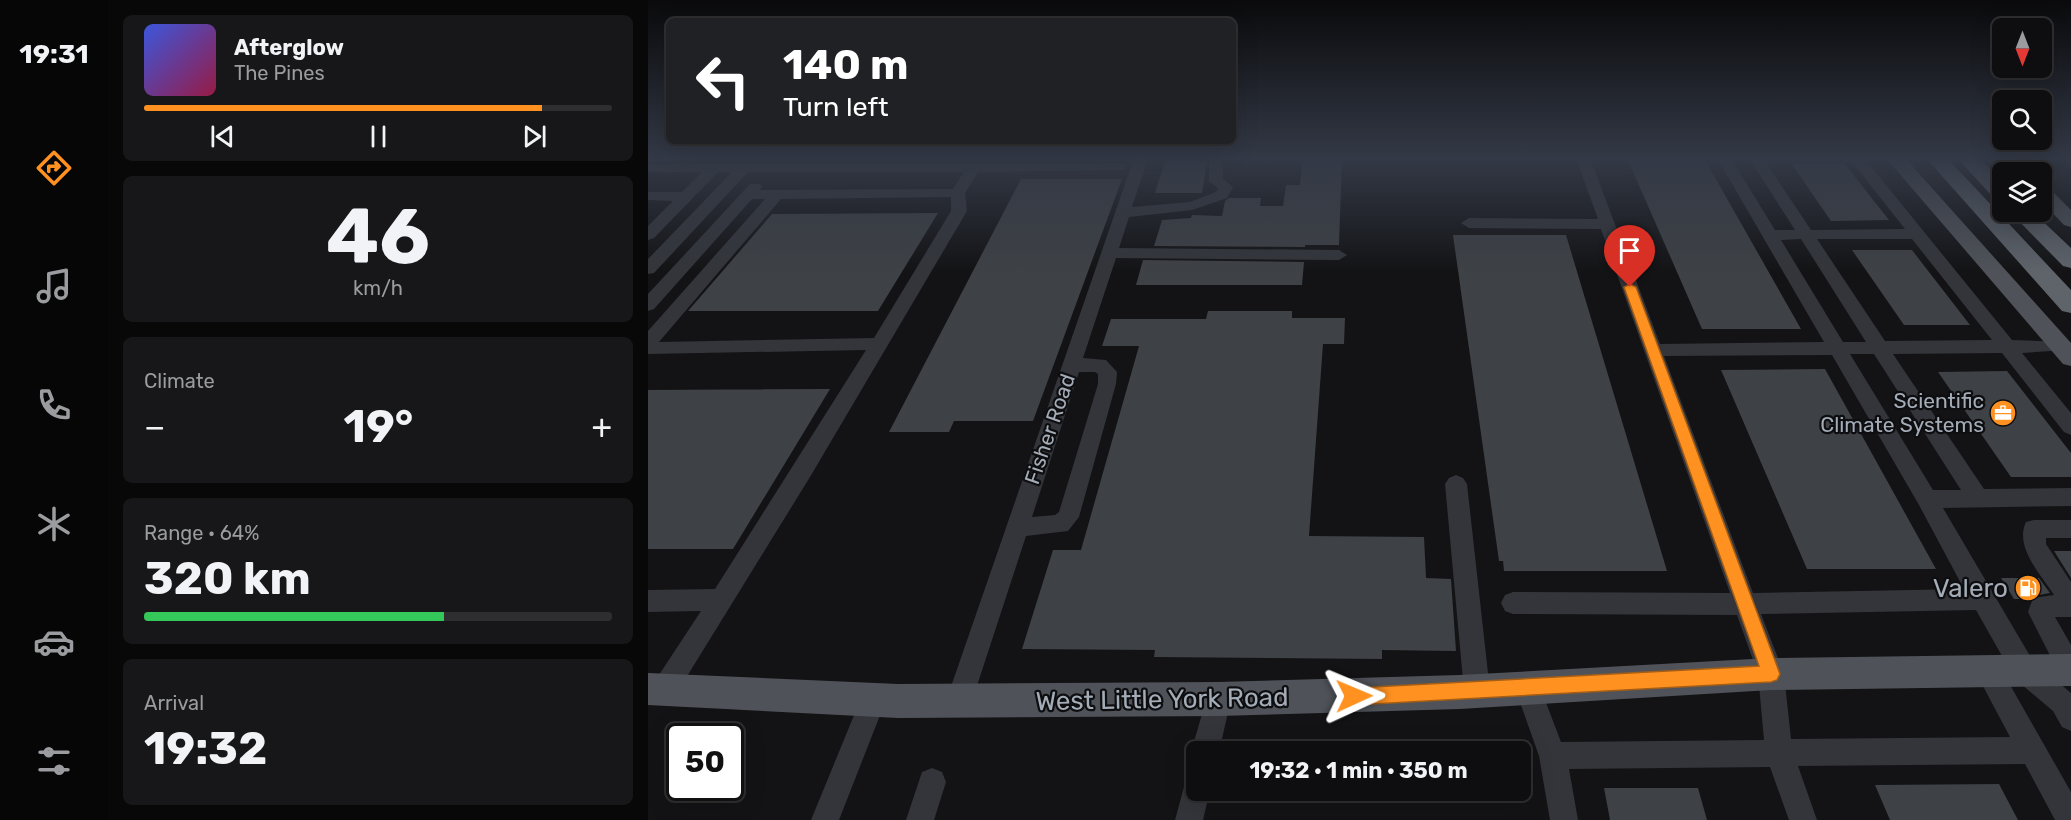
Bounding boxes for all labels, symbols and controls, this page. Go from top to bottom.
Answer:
north arrow [1992,18,2052,78]
map controls [1992,18,2052,222]
text: Afterglow [234,34,344,61]
text: 19:31 [19,38,89,70]
text: 140 m [783,40,909,90]
icon: left [684,42,762,120]
text: The Pines [234,61,325,85]
button: search [1992,90,2052,150]
text: Turn left [783,91,888,123]
icon: previous [206,120,239,153]
icon: pause [362,120,395,153]
icon: next [518,120,551,153]
icon: directions [33,147,75,189]
button: layers [1992,162,2052,222]
text: 46 [326,190,430,283]
pin [1604,225,1655,287]
icon: arrive [1613,234,1646,267]
icon: music [33,265,75,307]
text: km/h [353,276,403,300]
text: Climate [144,369,215,393]
street label: Fisher Road [1019,370,1080,487]
icon: phone [33,384,75,426]
place label: Scientific Climate Systems [1820,388,1984,437]
office icon: Scientific Climate Systems [1988,398,2018,428]
text: 19° [344,400,413,453]
text: − [144,407,165,446]
text: + [591,407,612,446]
icon: climate [33,503,75,545]
text: Range · 64% [144,521,260,545]
text: 320 km [144,552,311,605]
place label: Valero [1933,573,2008,604]
fuel station icon: Valero [2013,573,2043,603]
icon: car [33,621,75,663]
position arrow [1322,664,1386,728]
street label: West Little York Road [1035,682,1289,717]
text: Arrival [144,691,204,715]
text: 19:32 [144,722,267,775]
speed limit sign: 50 [666,723,744,801]
icon: filters [33,740,75,782]
text: 19:32 · 1 min · 350 m [1249,757,1468,784]

